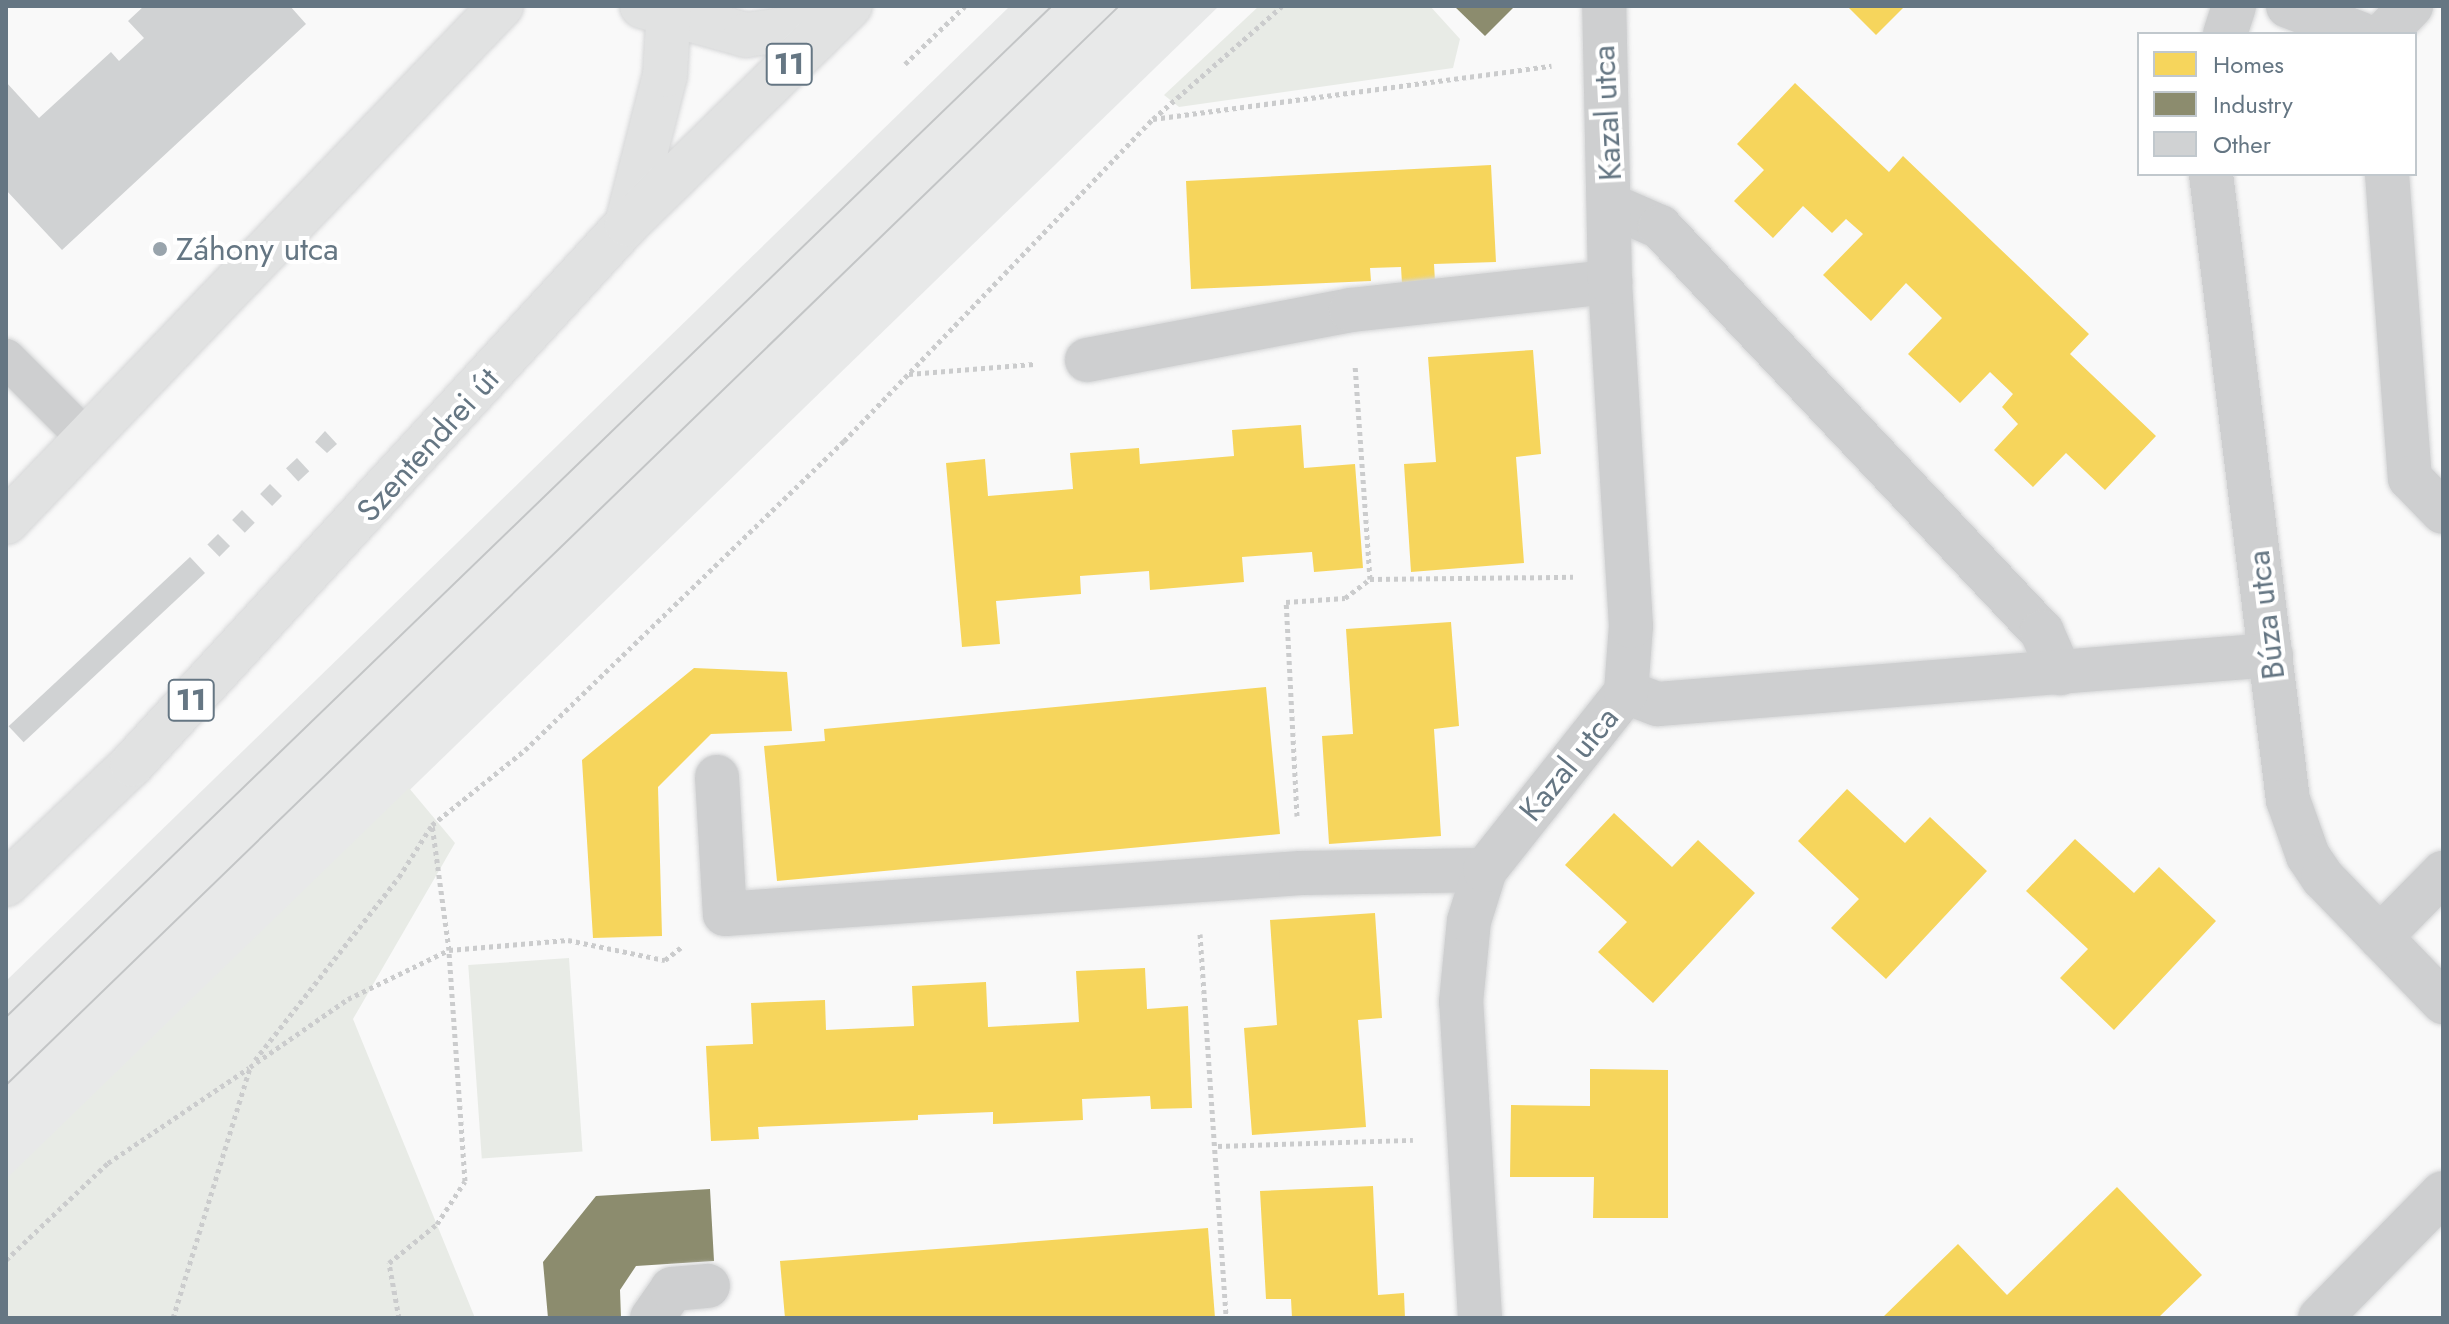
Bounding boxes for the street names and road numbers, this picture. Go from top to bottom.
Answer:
road number: 11 [765,38,813,90]
street label: Kazal utca [1584,44,1630,182]
street label: Szentendrei út [349,360,507,530]
street label: Búza utca [2239,548,2293,682]
road number: 11 [167,674,215,726]
street label: Kazal utca [1511,699,1627,829]

